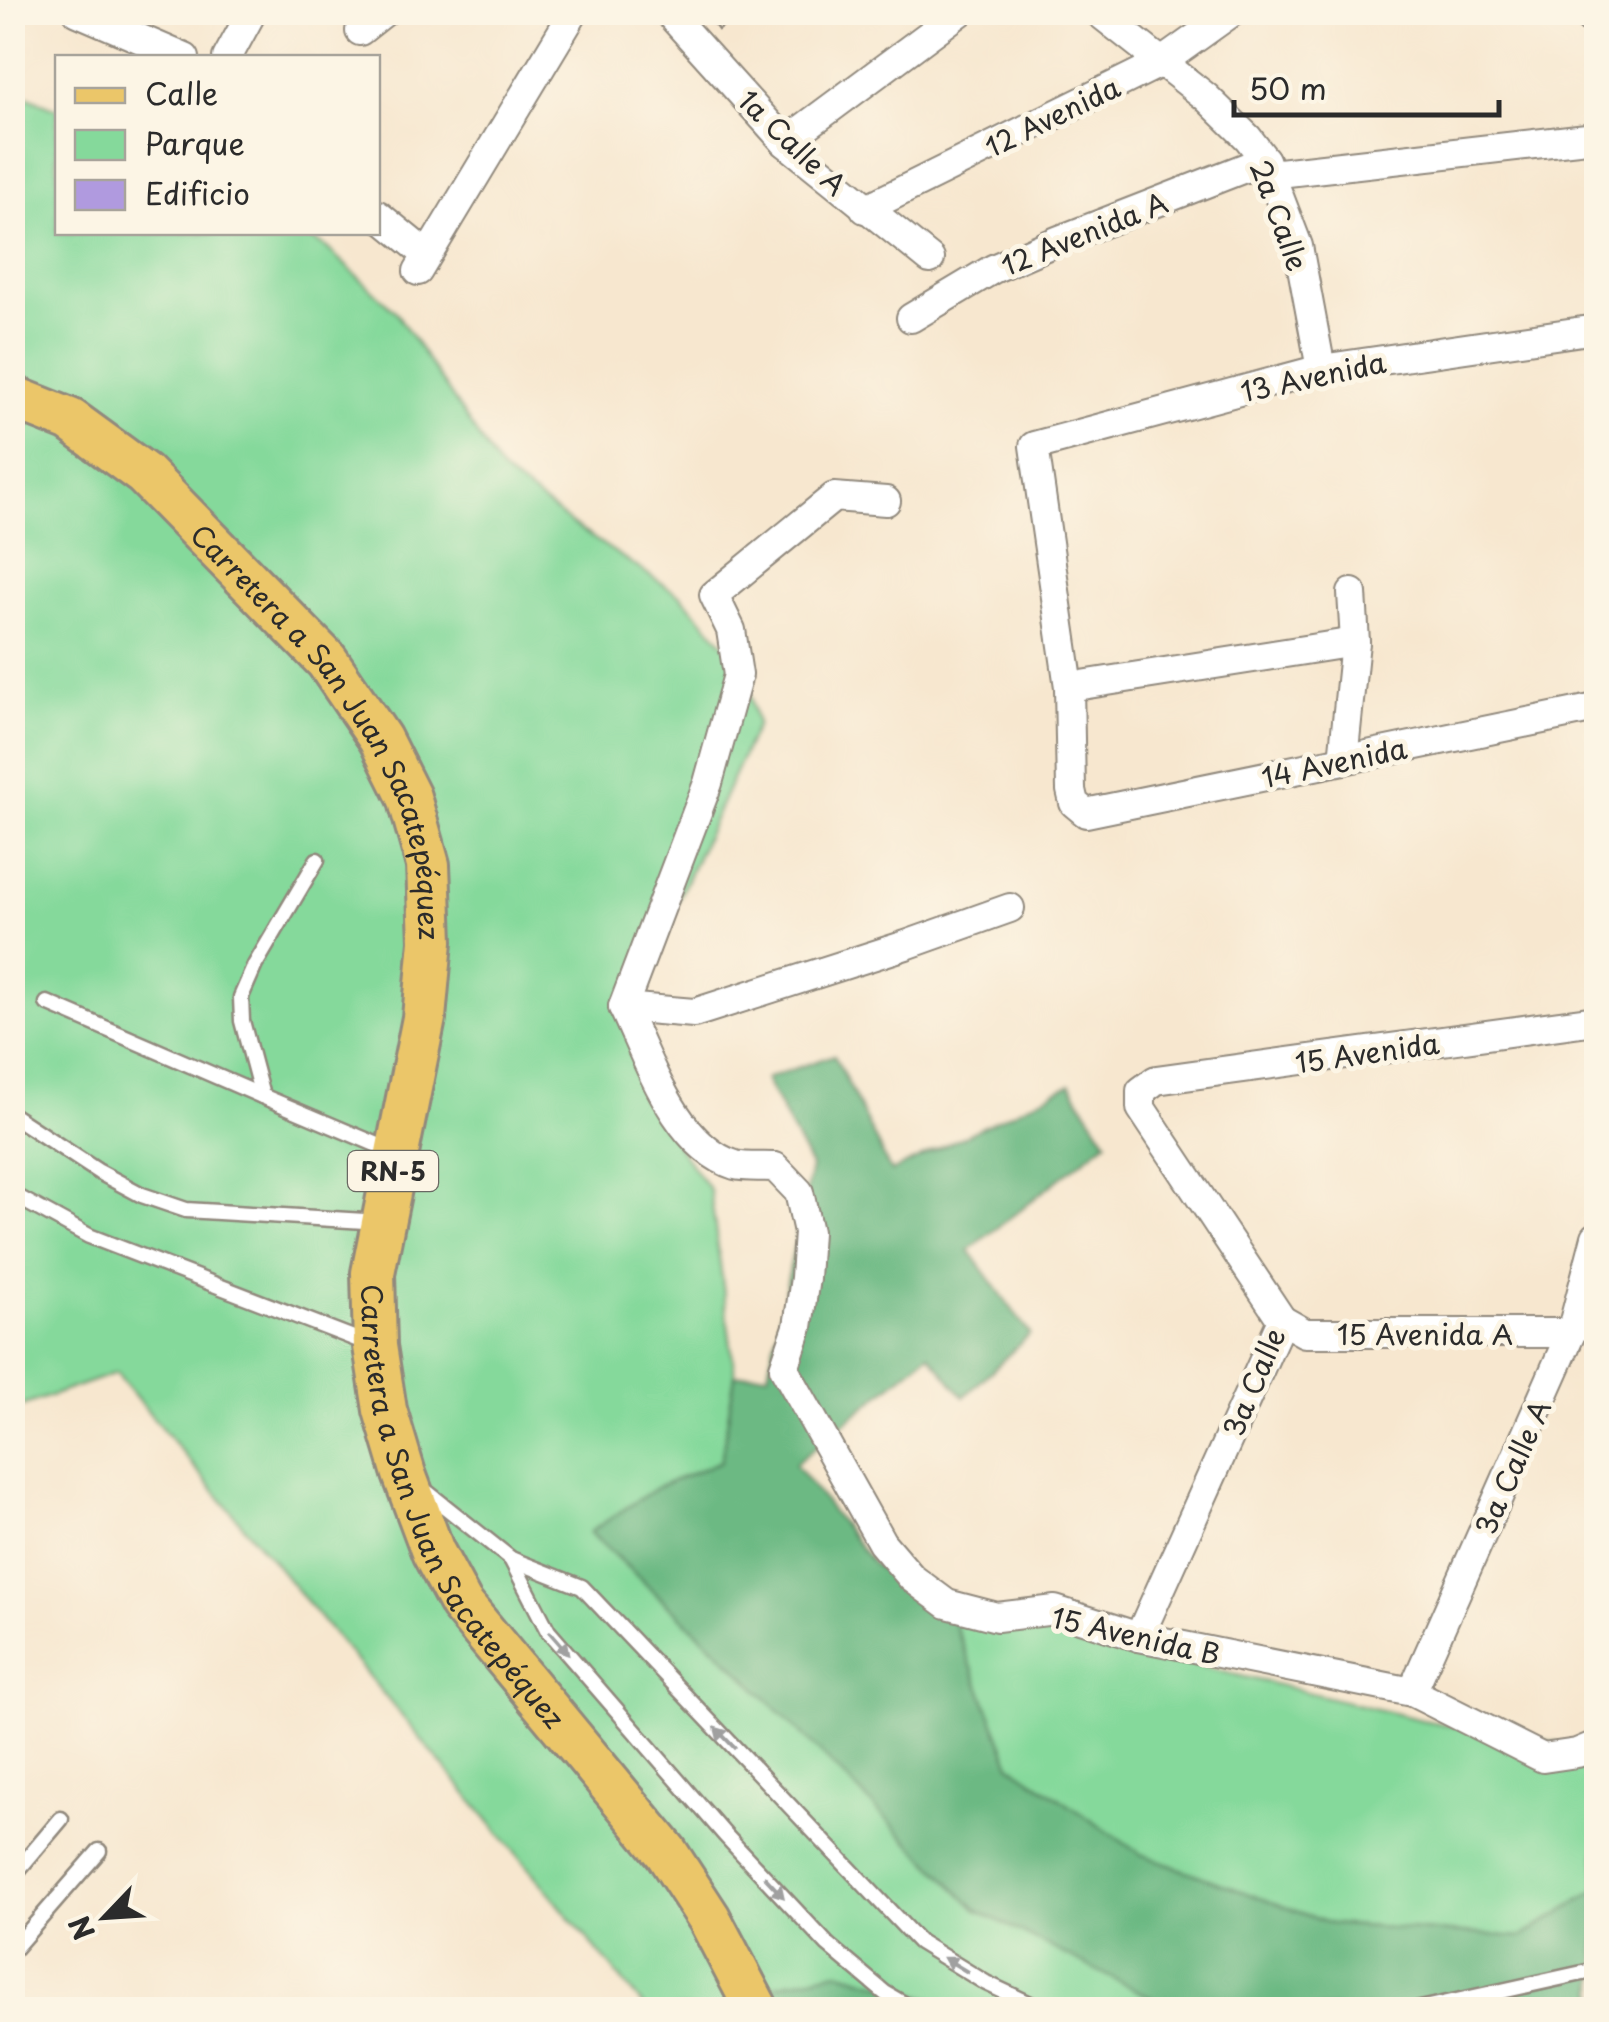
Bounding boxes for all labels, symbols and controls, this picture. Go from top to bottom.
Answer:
legend [55,55,380,235]
scale bar [1234,55,1499,117]
street label: 12 Avenida [977,65,1127,167]
text: 50 m [1249,65,1327,110]
text: Calle [145,70,218,115]
street label: 1a Calle A [729,79,857,205]
text: Parque [145,120,245,165]
street label: 2a Calle [1240,153,1320,277]
text: Edificio [145,170,250,215]
street label: 12 Avenida A [994,180,1174,286]
street label: 13 Avenida [1236,340,1390,412]
street label: Carretera a San Juan Sacatepéquez [182,513,452,941]
street label: 14 Avenida [1257,726,1411,798]
street label: 15 Avenida [1292,1021,1442,1083]
road number: RN-5 [348,1151,438,1191]
street label: Carretera a San Juan Sacatepéquez [352,1283,576,1737]
street label: 15 Avenida A [1337,1312,1513,1355]
street label: 3a Calle [1211,1321,1295,1443]
street label: 3a Calle A [1463,1392,1561,1542]
street label: 15 Avenida B [1047,1595,1225,1675]
one-way arrow [548,1631,570,1656]
one-way arrow [714,1727,737,1751]
north arrow [55,1867,155,1967]
one-way arrow [762,1875,785,1899]
text: N [57,1909,105,1947]
one-way arrow [942,1957,970,1974]

